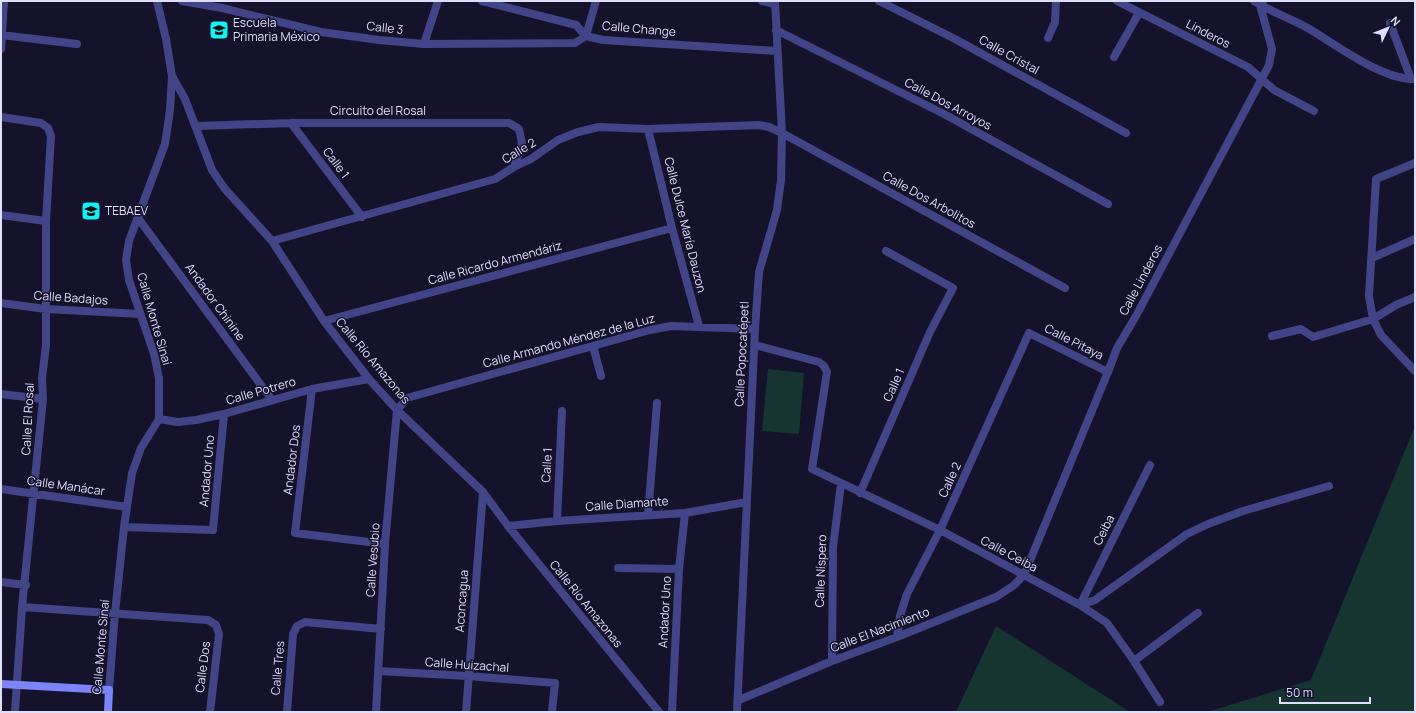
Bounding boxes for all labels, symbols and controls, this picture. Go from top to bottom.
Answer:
north arrow [1368,8,1408,48]
text: N [1387,13,1404,29]
place label: Escuela Primaria México [233,14,320,45]
street label: Linderos [1183,15,1233,52]
street label: Calle 3 [366,17,404,38]
street label: Calle Change [601,17,677,40]
school or university icon: Escuela Primaria México [208,19,230,41]
street label: Calle Cristal [976,31,1042,78]
street label: Calle Dos Arroyos [902,73,995,134]
street label: Circuito del Rosal [330,102,426,119]
street label: Calle 2 [498,134,539,167]
street label: Calle 1 [319,144,354,182]
street label: Calle Dulce María Dauzon [660,155,711,294]
street label: Calle Dos Arbolitos [880,167,979,232]
school or university icon: TEBAEV [80,200,102,222]
place label: TEBAEV [105,202,149,219]
street label: Calle Ricardo Armendáriz [426,236,564,289]
street label: Calle Linderos [1115,241,1166,318]
street label: Andador Chinine [182,260,249,344]
street label: Calle Monte Sinaí [133,271,176,367]
street label: Calle Badajos [33,286,109,309]
street label: Calle Popocatépetl [730,301,753,407]
street label: Calle Armando Méndez de la Luz [481,309,657,372]
street label: Calle Río Amazonas [332,314,414,407]
street label: Calle Pitaya [1042,319,1107,364]
street label: Calle 1 [879,365,908,404]
street label: Calle Potrero [224,372,298,409]
street label: Calle El Rosal [17,382,38,456]
street label: Andador Dos [279,424,304,496]
street label: Andador Uno [195,434,218,508]
street label: Calle 1 [537,447,556,483]
street label: Calle 2 [934,459,965,500]
street label: Calle Manácar [26,472,107,499]
street label: Calle Diamante [585,492,669,515]
street label: Ceiba [1089,512,1118,548]
street label: Calle Vesubio [361,522,384,598]
street label: Calle Ceiba [978,531,1041,576]
street label: Calle Níspero [811,534,830,608]
street label: Calle Río Amazonas [546,557,627,651]
street label: Aconcagua [451,569,472,633]
street label: Andador Uno [654,576,675,648]
street label: Calle Monte Sinaí [88,599,113,695]
street label: Calle El Nacimiento [828,603,932,656]
street label: Calle Dos [191,640,214,694]
street label: Calle Tres [267,640,288,696]
street label: Calle Huizachal [424,653,510,676]
scale bar [1280,679,1370,705]
text: 50 m [1286,684,1313,701]

